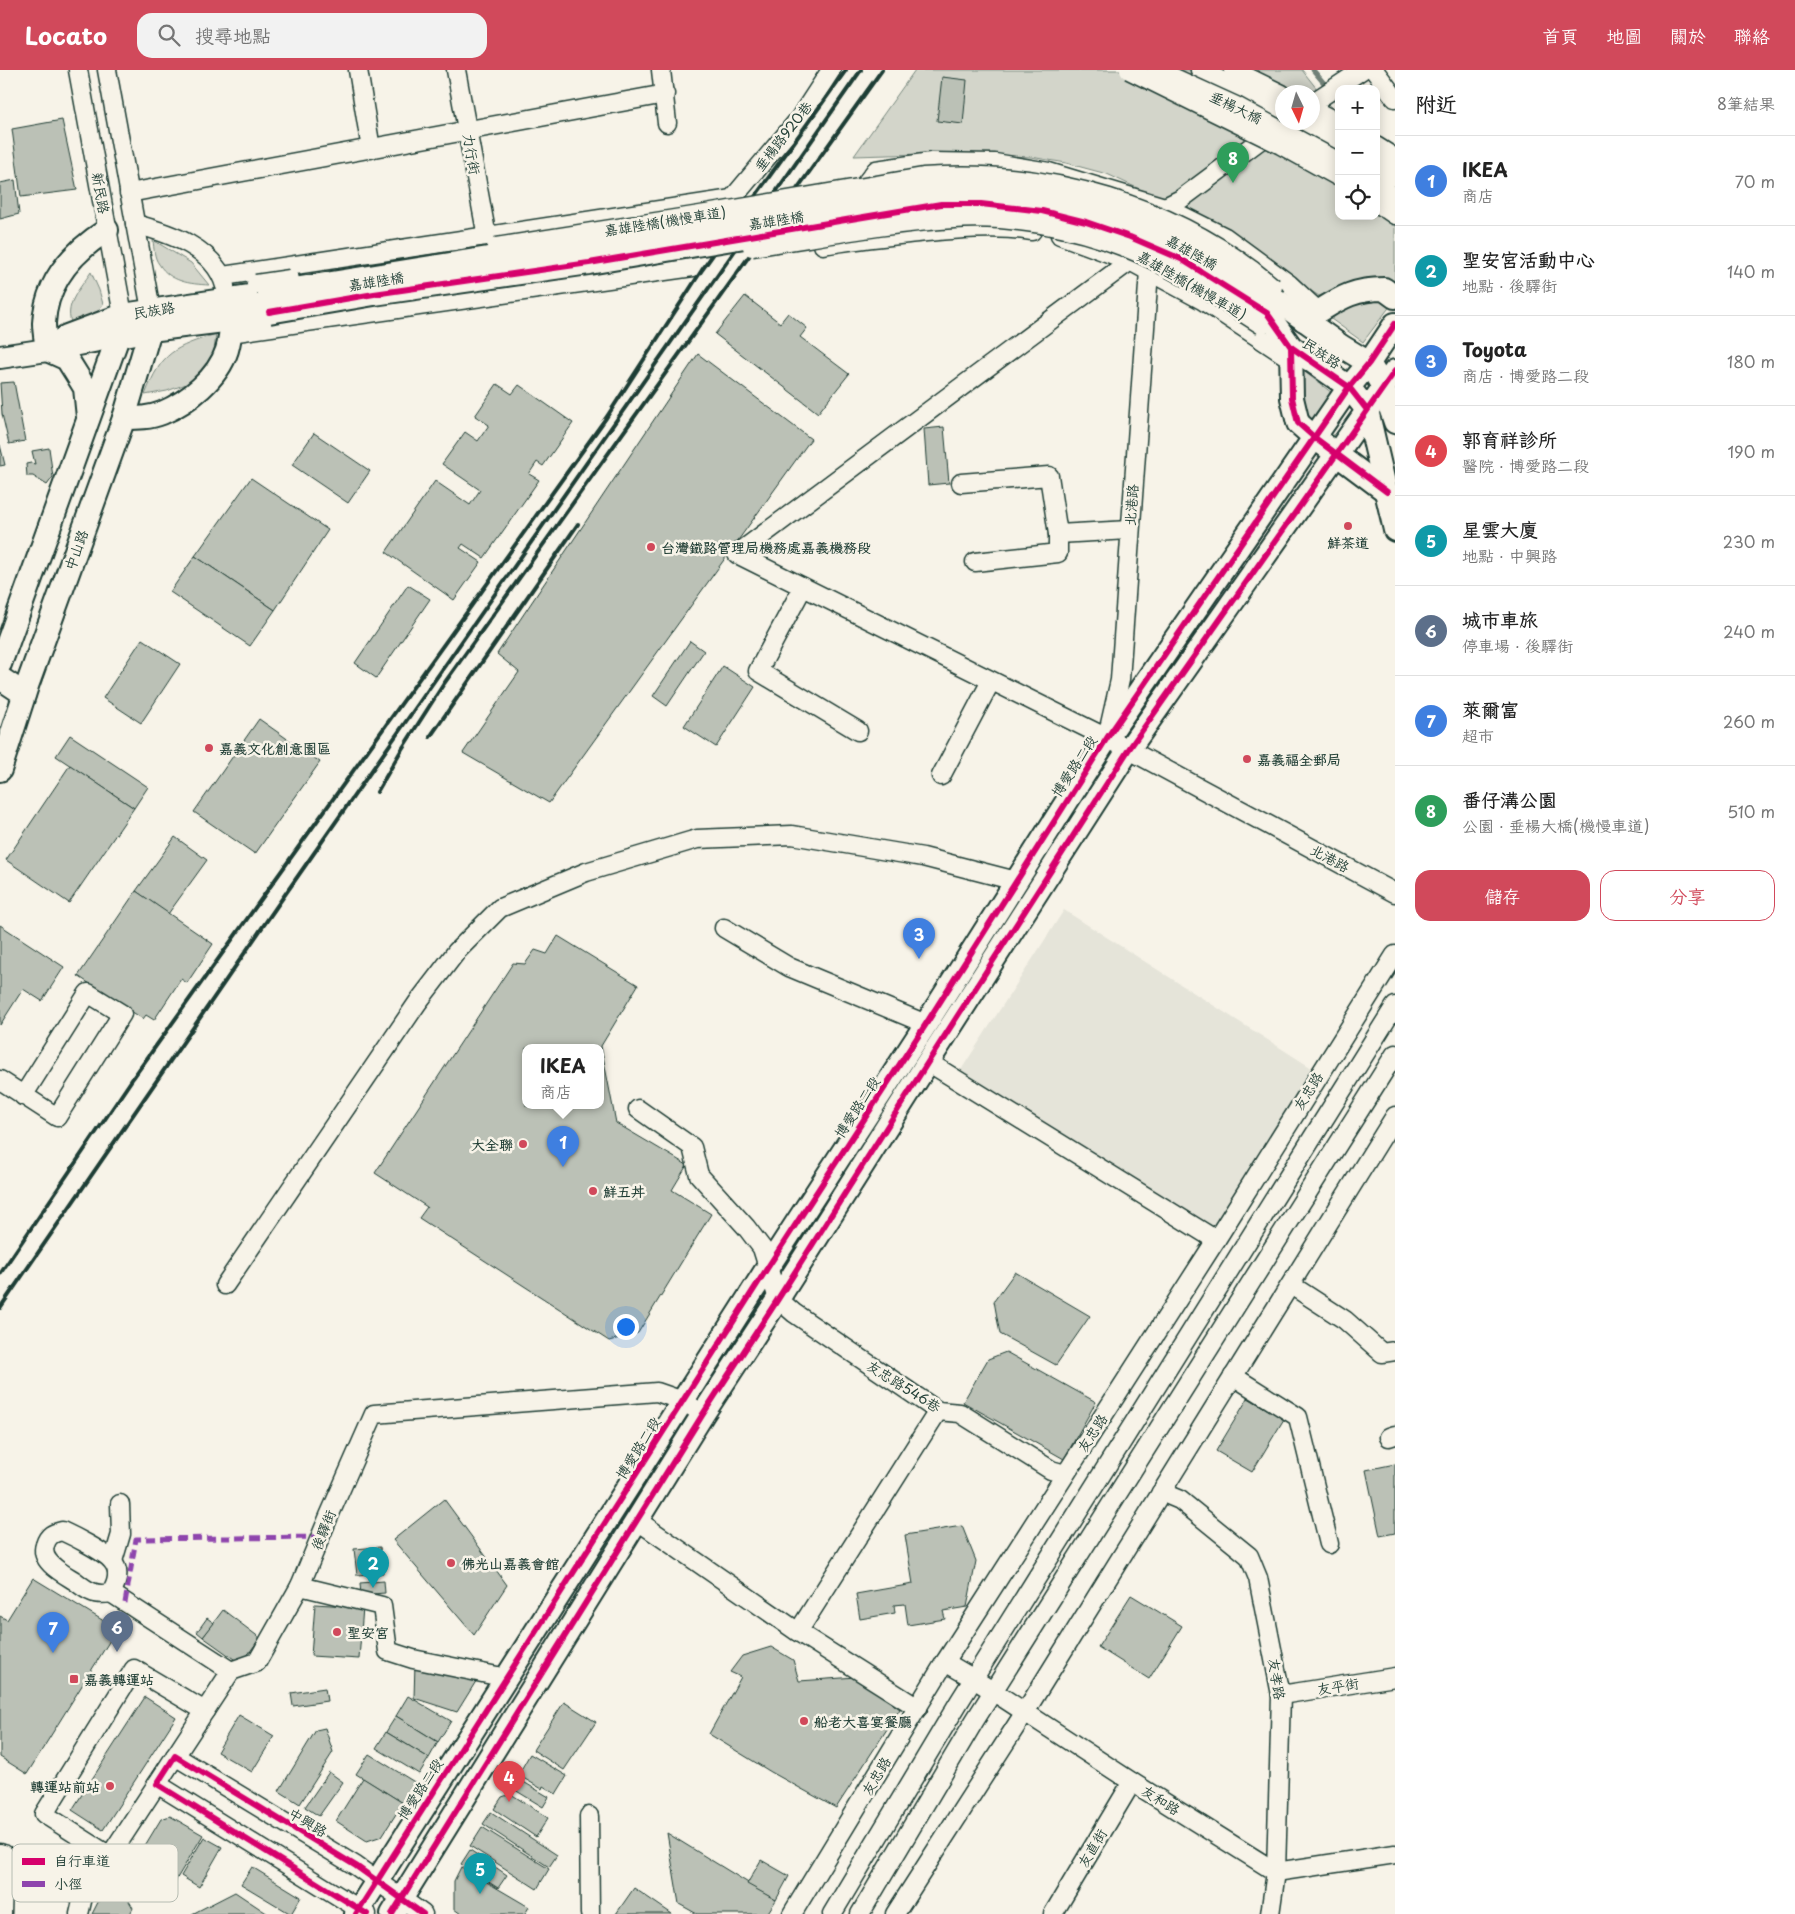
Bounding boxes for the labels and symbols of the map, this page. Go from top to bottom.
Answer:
street label: 垂楊大橋 [1206,85,1266,129]
north arrow [1275,85,1320,130]
street label: 垂楊路920巷 [749,96,818,175]
street label: 力行街 [458,131,486,177]
pin: 8 [1217,142,1249,183]
street label: 新民路 [87,170,115,216]
street label: 嘉雄陸橋(機慢車道) [603,201,727,241]
street label: 嘉雄陸橋 [747,205,805,235]
street label: 嘉雄陸橋 [1162,229,1222,275]
street label: 嘉雄陸橋(機慢車道) [1133,245,1251,325]
street label: 嘉雄陸橋 [347,266,405,296]
street label: 民族路 [132,296,176,324]
street label: 民族路 [1299,333,1345,373]
street label: 北港路 [1119,483,1143,527]
marker: 鮮茶道 [1342,520,1354,532]
street label: 中山路 [59,527,93,573]
place label: 鮮茶道 [1327,532,1369,553]
place label: 台灣鐵路管理局機務處嘉義機務段 [661,537,871,558]
marker: 台灣鐵路管理局機務處嘉義機務段 [645,541,657,553]
street label: 博愛路二段 [1046,731,1102,801]
place label: 嘉義文化創意園區 [219,738,331,759]
marker: 嘉義文化創意園區 [203,742,215,754]
place label: 嘉義福全郵局 [1257,749,1341,770]
marker: 嘉義福全郵局 [1241,753,1253,765]
street label: 北港路 [1307,839,1353,877]
pin: 3 [903,918,935,959]
street label: 友忠路 [1288,1068,1328,1114]
street label: 博愛路二段 [829,1072,885,1142]
pin: 1 [547,1126,579,1167]
place label: 大全聯 [471,1134,513,1155]
marker: 大全聯 [517,1138,529,1150]
place label: 鮮五丼 [603,1181,645,1202]
marker: 鮮五丼 [587,1185,599,1197]
your location [613,1314,639,1340]
street label: 友忠路546巷 [863,1355,946,1418]
street label: 友忠路 [1072,1410,1112,1456]
street label: 博愛路二段 [611,1413,665,1483]
street label: 後驛街 [305,1507,341,1553]
pin: 2 [357,1547,389,1588]
place label: 佛光山嘉義會館 [461,1553,559,1574]
marker: 佛光山嘉義會館 [445,1557,457,1569]
pin: 6 [101,1611,133,1652]
pin: 7 [37,1612,69,1653]
place label: 聖安宮 [347,1622,389,1643]
marker: 聖安宮 [331,1626,343,1638]
street label: 友孝路 [1263,1657,1291,1701]
place label: 嘉義轉運站 [84,1669,154,1690]
street label: 友平街 [1316,1672,1360,1700]
marker: 嘉義轉運站 [68,1673,80,1685]
place label: 船老大喜宴餐廳 [814,1711,912,1732]
marker: 船老大喜宴餐廳 [798,1715,810,1727]
street label: 友忠路 [856,1753,896,1799]
street label: 博愛路二段 [392,1754,448,1824]
pin: 4 [493,1761,525,1802]
place label: 轉運站前站 [30,1776,100,1797]
marker: 轉運站前站 [104,1780,116,1792]
street label: 友和路 [1138,1780,1184,1820]
street label: 中興路 [285,1802,331,1842]
street label: 友直街 [1072,1825,1112,1871]
legend [12,1844,178,1902]
text: 自行車道 [54,1850,110,1871]
pin: 5 [464,1853,496,1894]
text: 小徑 [54,1873,82,1894]

